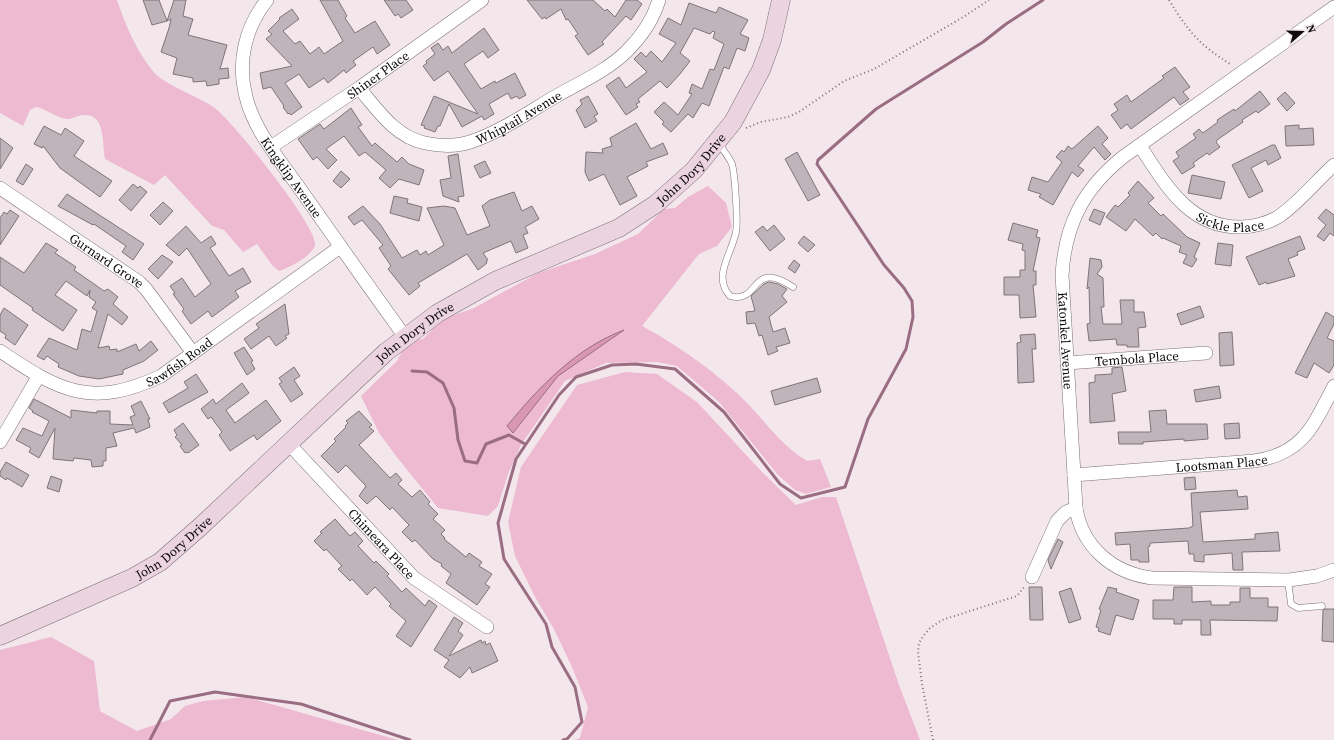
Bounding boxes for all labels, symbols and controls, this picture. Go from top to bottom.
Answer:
north arrow [1282,12,1322,52]
text: N [1303,22,1319,35]
street label: Shiner Place [343,46,412,102]
street label: Whiptail Avenue [473,86,565,148]
street label: John Dory Drive [652,129,729,209]
street label: Kingklip Avenue [257,134,326,221]
street label: Sickle Place [1193,208,1266,236]
street label: Gurnard Grove [66,229,148,291]
street label: Katonkel Avenue [1055,292,1077,390]
street label: John Dory Drive [371,297,457,367]
street label: Sawfish Road [143,333,216,390]
street label: Tembola Place [1094,346,1180,369]
street label: Lootsman Place [1175,450,1270,476]
street label: Chimeara Place [345,504,419,583]
street label: John Dory Drive [131,512,216,583]

